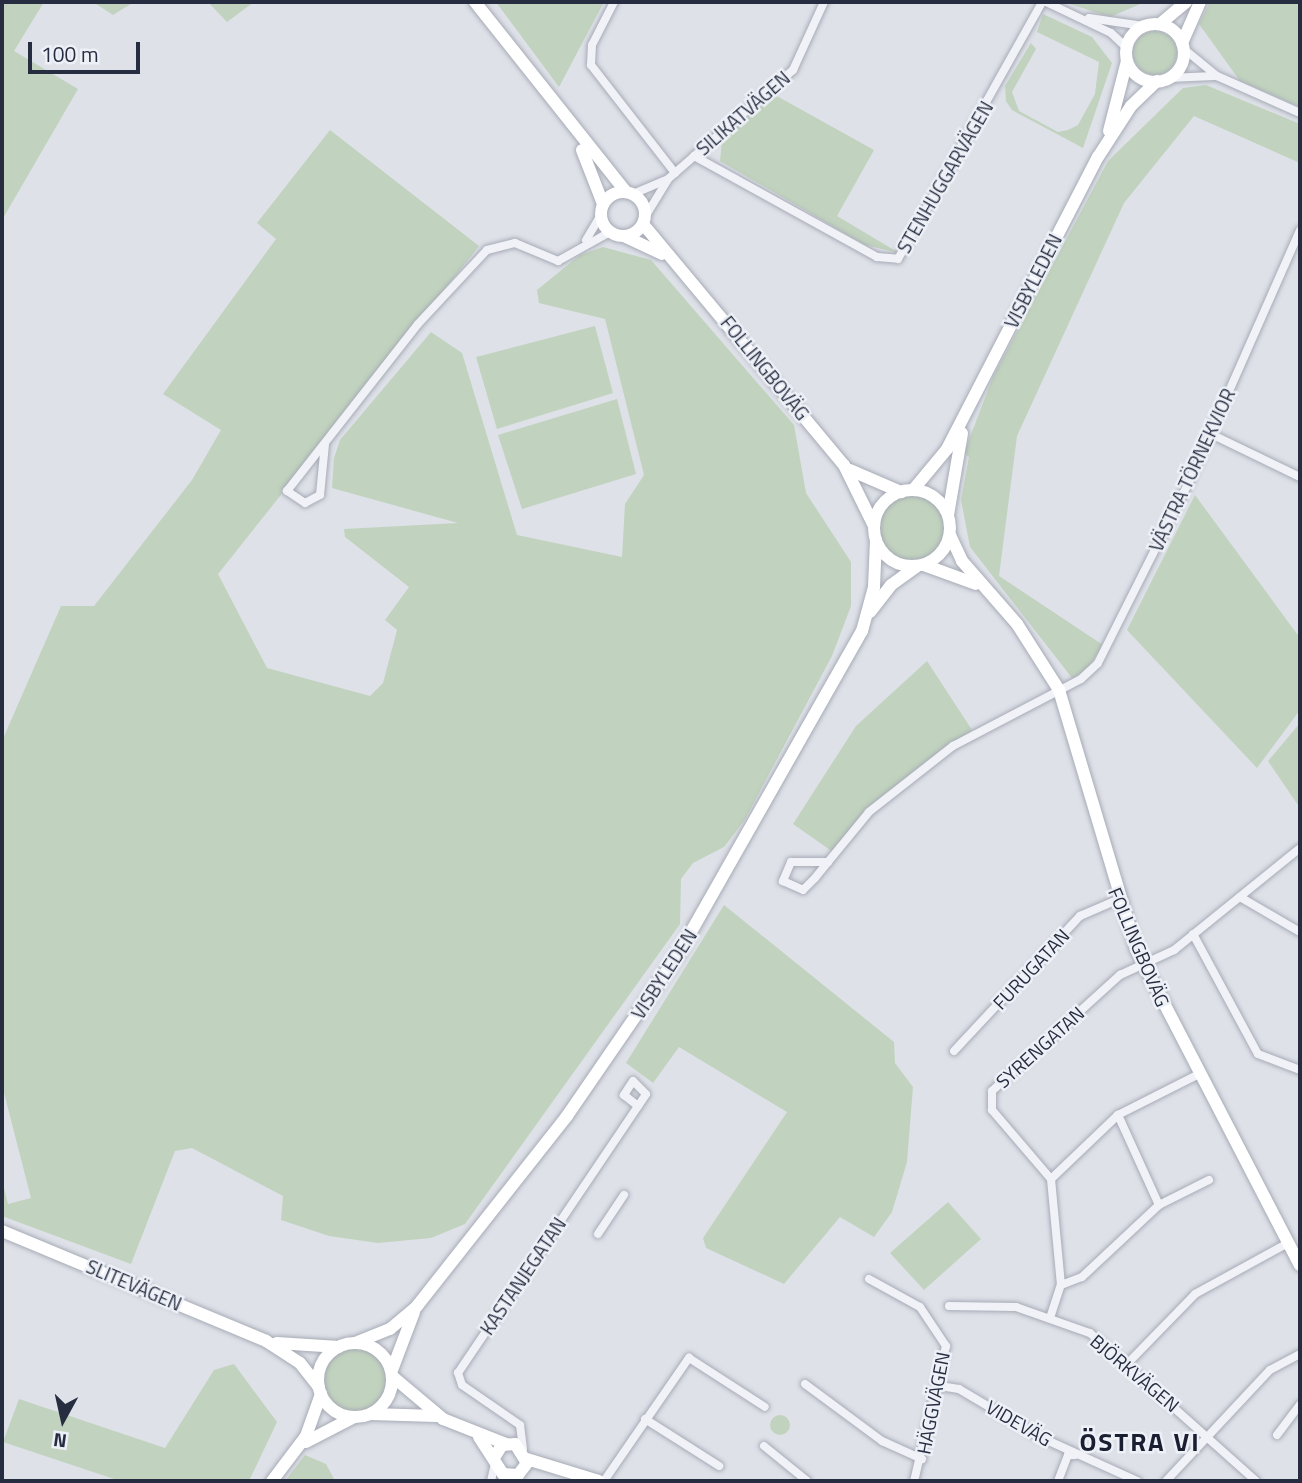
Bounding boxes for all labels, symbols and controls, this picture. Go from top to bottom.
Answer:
scale bar [32,28,144,72]
text: 100 m [41,38,98,70]
street label: SILIKATVÄGEN [691,66,795,160]
street label: STENHUGGARVÄGEN [892,97,998,257]
street label: VISBYLEDEN [1000,230,1066,332]
street label: FOLLINGBOVÄG [716,311,814,425]
street label: VÄSTRA TÖRNEKVIOR [1144,385,1240,555]
street label: FOLLINGBOVÄG [1104,884,1174,1010]
street label: FURUGATAN [988,924,1074,1014]
street label: VISBYLEDEN [626,925,702,1023]
street label: SYRENGATAN [991,1001,1089,1093]
street label: KASTANJEGATAN [475,1213,571,1339]
street label: SLITEVÄGEN [83,1255,185,1315]
street label: BJÖRKVÄGEN [1086,1329,1184,1417]
street label: HÄGGVÄGEN [912,1350,954,1456]
north arrow [28,1385,98,1455]
street label: VIDEVÄG [982,1395,1056,1451]
text: N [51,1426,69,1457]
district label: ÖSTRA VI [1080,1426,1200,1458]

